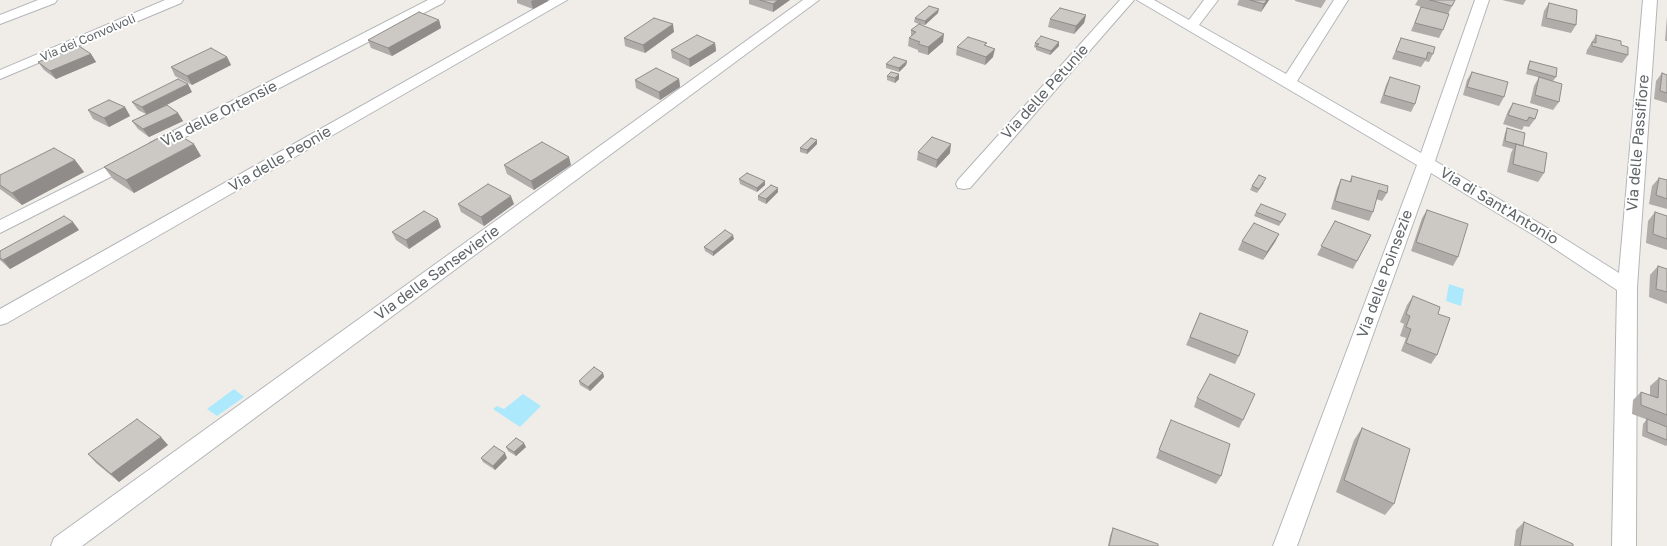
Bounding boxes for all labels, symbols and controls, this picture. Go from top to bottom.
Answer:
street label: Via dei Convolvoli [38,11,138,65]
street label: Via delle Petunie [998,41,1092,143]
street label: Via delle Passifiore [1623,74,1653,212]
street label: Via delle Ortensie [158,77,280,151]
street label: Via delle Peonie [226,122,334,196]
street label: Via di Sant'Antonio [1436,164,1562,248]
street label: Via delle Poinsezie [1353,207,1417,341]
street label: Via delle Sansevierie [371,222,503,324]

